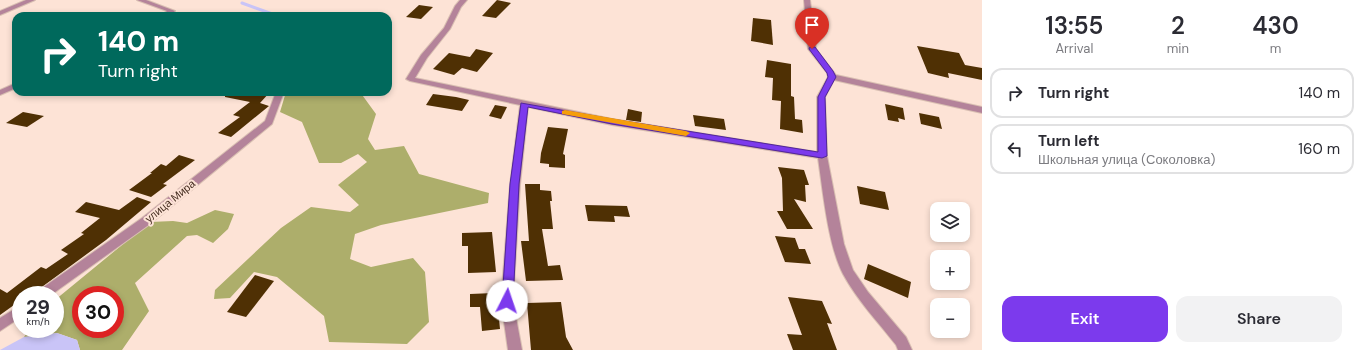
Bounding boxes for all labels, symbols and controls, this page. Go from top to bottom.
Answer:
pin [795,8,829,49]
text: 13:55 [1045,10,1103,41]
text: 2 [1171,10,1185,41]
text: 430 [1252,10,1299,41]
icon: arrive [801,14,823,36]
text: 140 m [98,23,179,60]
icon: right [32,28,84,80]
text: Arrival [1055,40,1093,57]
text: min [1167,40,1189,57]
text: m [1270,40,1281,57]
text: Turn right [98,59,178,83]
icon: right [1004,82,1026,104]
text: Turn right [1038,83,1109,103]
text: 140 m [1299,83,1340,103]
text: Turn left [1038,131,1099,151]
icon: left [1004,138,1026,160]
text: 160 m [1298,139,1340,159]
text: Школьная улица (Соколовка) [1038,151,1215,168]
street label: улица Мира [142,176,199,226]
map controls [930,202,970,338]
button: layers [930,202,970,242]
button: + [930,250,970,290]
position arrow [486,280,528,322]
speed limit sign: 30 [72,286,124,338]
text: 29 [26,294,50,320]
button: Exit [1002,296,1168,342]
button: Share [1176,296,1342,342]
button: − [930,298,970,338]
text: km/h [26,315,50,328]

